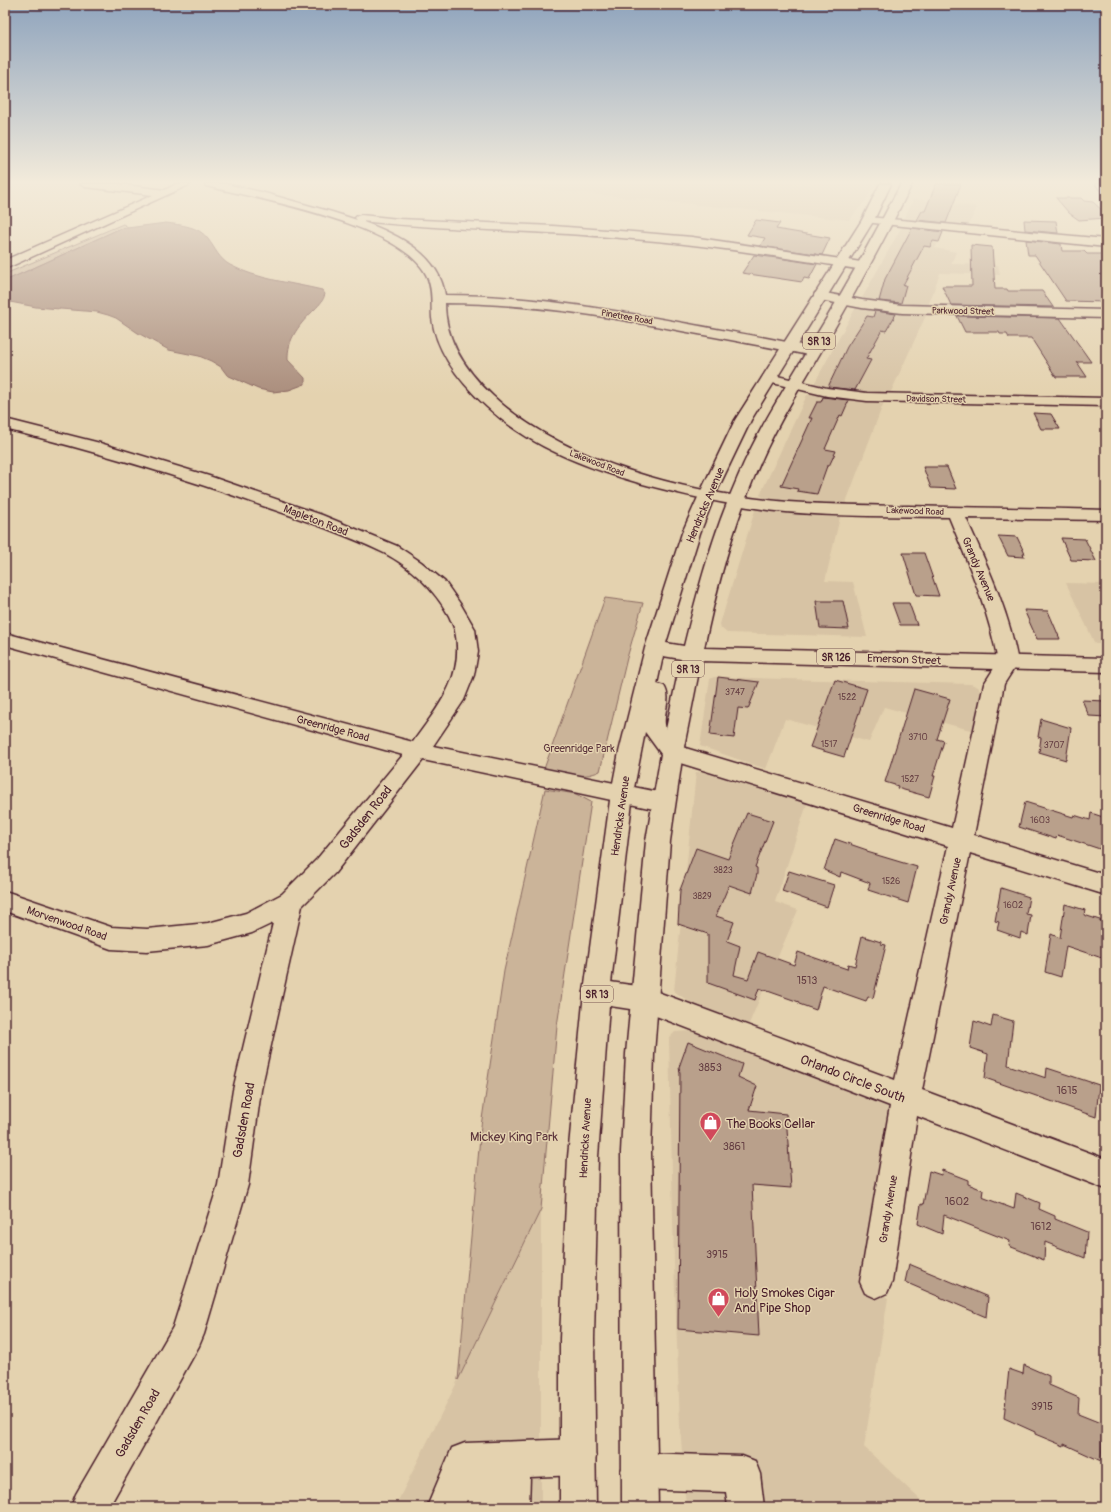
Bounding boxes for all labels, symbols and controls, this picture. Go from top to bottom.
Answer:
street label: Parkwood Street [932,305,995,318]
street label: Pinetree Road [600,308,654,327]
road number: SR 13 [803,333,835,349]
street label: Davidson Street [906,393,967,406]
street label: Lakewood Road [568,448,626,479]
street label: Hendricks Avenue [684,465,727,545]
street label: Mapleton Road [282,502,350,539]
street label: Lakewood Road [886,505,944,518]
street label: Grandy Avenue [959,535,998,604]
road number: SR 126 [817,649,855,665]
street label: Emerson Street [867,652,942,667]
road number: SR 13 [672,661,704,677]
house number: 3747 [725,687,745,698]
house number: 1522 [838,692,856,703]
street label: Greenridge Road [295,712,371,744]
house number: 3710 [908,732,928,743]
house number: 1517 [821,739,838,750]
house number: 3707 [1044,740,1065,751]
park label: Greenridge Park [543,742,615,755]
house number: 1527 [901,774,919,785]
street label: Hendricks Avenue [608,775,633,857]
street label: Gadsden Road [336,783,396,853]
street label: Greenridge Road [851,801,927,836]
house number: 1603 [1030,815,1050,826]
street label: Grandy Avenue [937,856,964,926]
house number: 3823 [713,865,733,876]
house number: 1526 [882,876,900,887]
house number: 3829 [692,891,712,902]
house number: 1602 [1003,900,1023,911]
street label: Morvenwood Road [25,904,109,943]
house number: 1513 [797,974,817,987]
road number: SR 13 [581,986,613,1002]
street label: Orlando Circle South [798,1052,907,1106]
house number: 3853 [698,1061,722,1074]
street label: Gadsden Road [229,1081,259,1159]
house number: 1615 [1057,1084,1078,1097]
street label: Hendricks Avenue [577,1097,594,1179]
shop icon: The Books Cellar [698,1110,724,1143]
place label: The Books Cellar [726,1116,816,1132]
park label: Mickey King Park [470,1129,559,1145]
house number: 3861 [723,1140,745,1153]
street label: Grandy Avenue [877,1174,900,1244]
house number: 1602 [945,1195,969,1208]
house number: 1612 [1030,1220,1052,1233]
house number: 3915 [706,1248,728,1261]
place label: Holy Smokes Cigar And Pipe Shop [734,1285,835,1316]
shop icon: Holy Smokes Cigar And Pipe Shop [705,1286,731,1319]
street label: Gadsden Road [112,1386,164,1461]
house number: 3915 [1031,1400,1053,1413]

